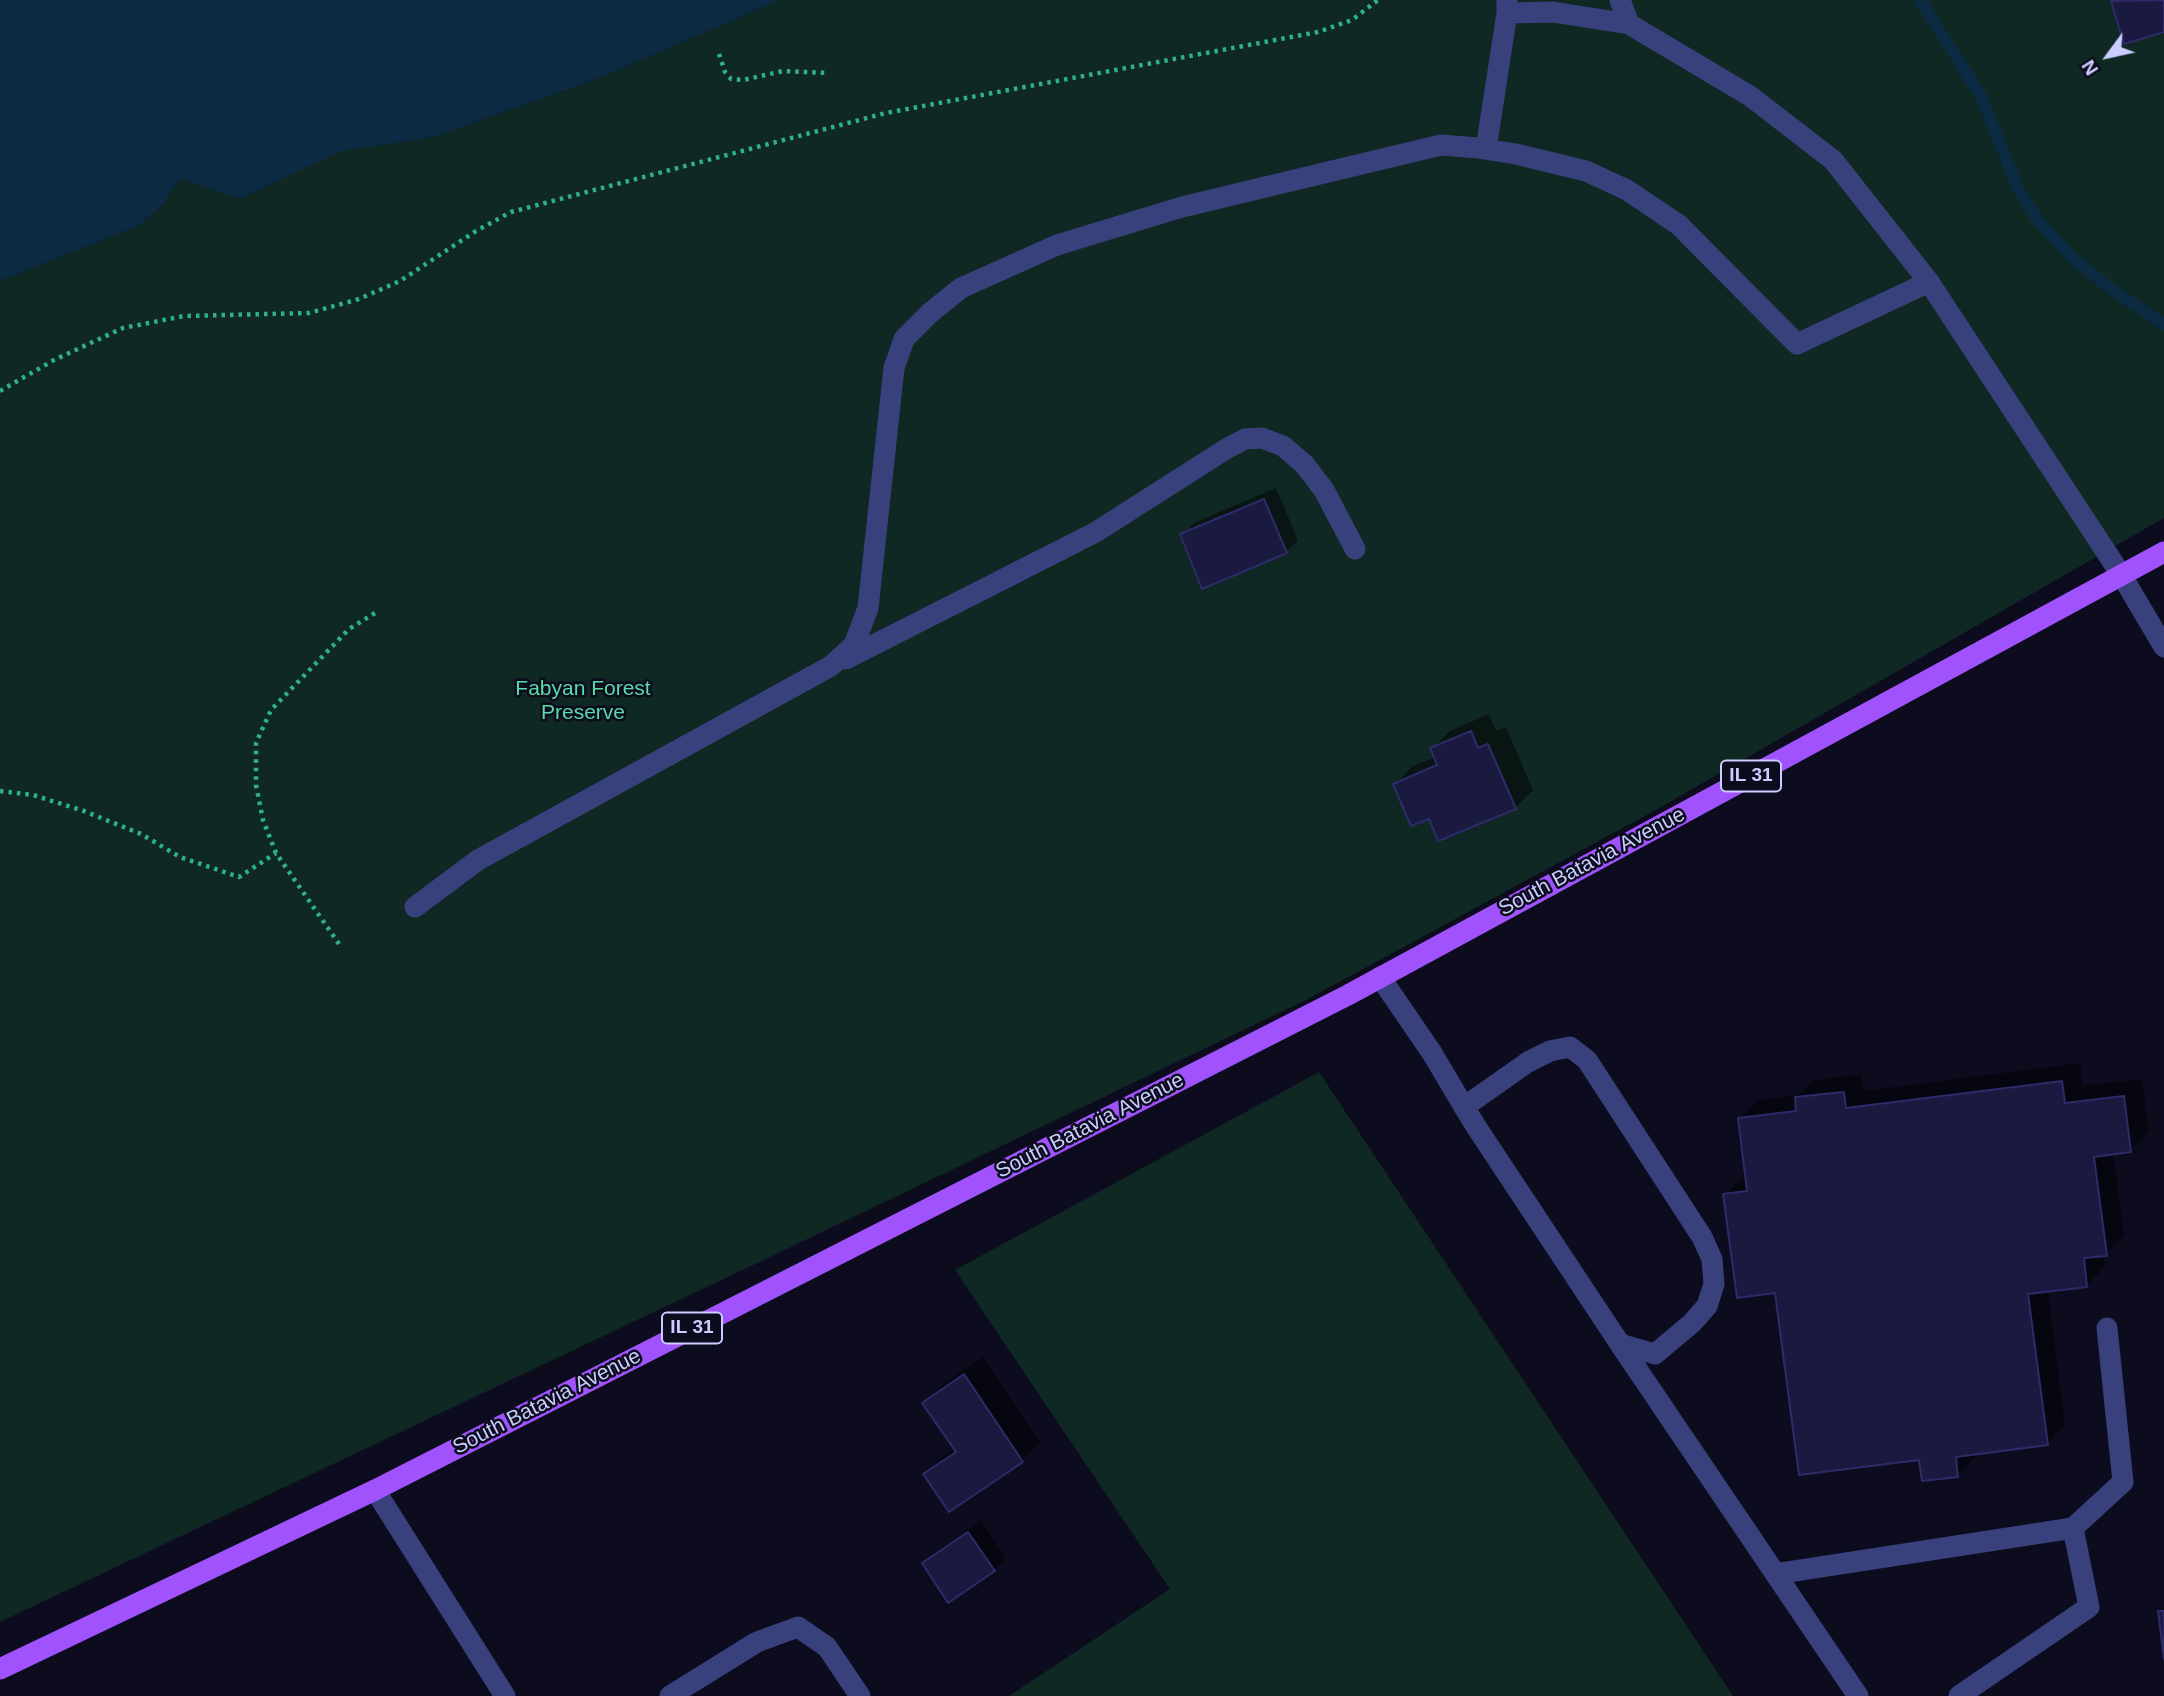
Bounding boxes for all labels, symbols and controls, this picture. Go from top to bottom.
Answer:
north arrow [2073,21,2143,91]
text: N [2077,56,2103,79]
park label: Fabyan Forest Preserve [515,676,651,726]
road number: IL 31 [1721,761,1781,792]
street label: South Batavia Avenue [1495,802,1689,922]
street label: South Batavia Avenue [992,1068,1188,1184]
road number: IL 31 [662,1312,722,1344]
street label: South Batavia Avenue [449,1344,645,1460]

